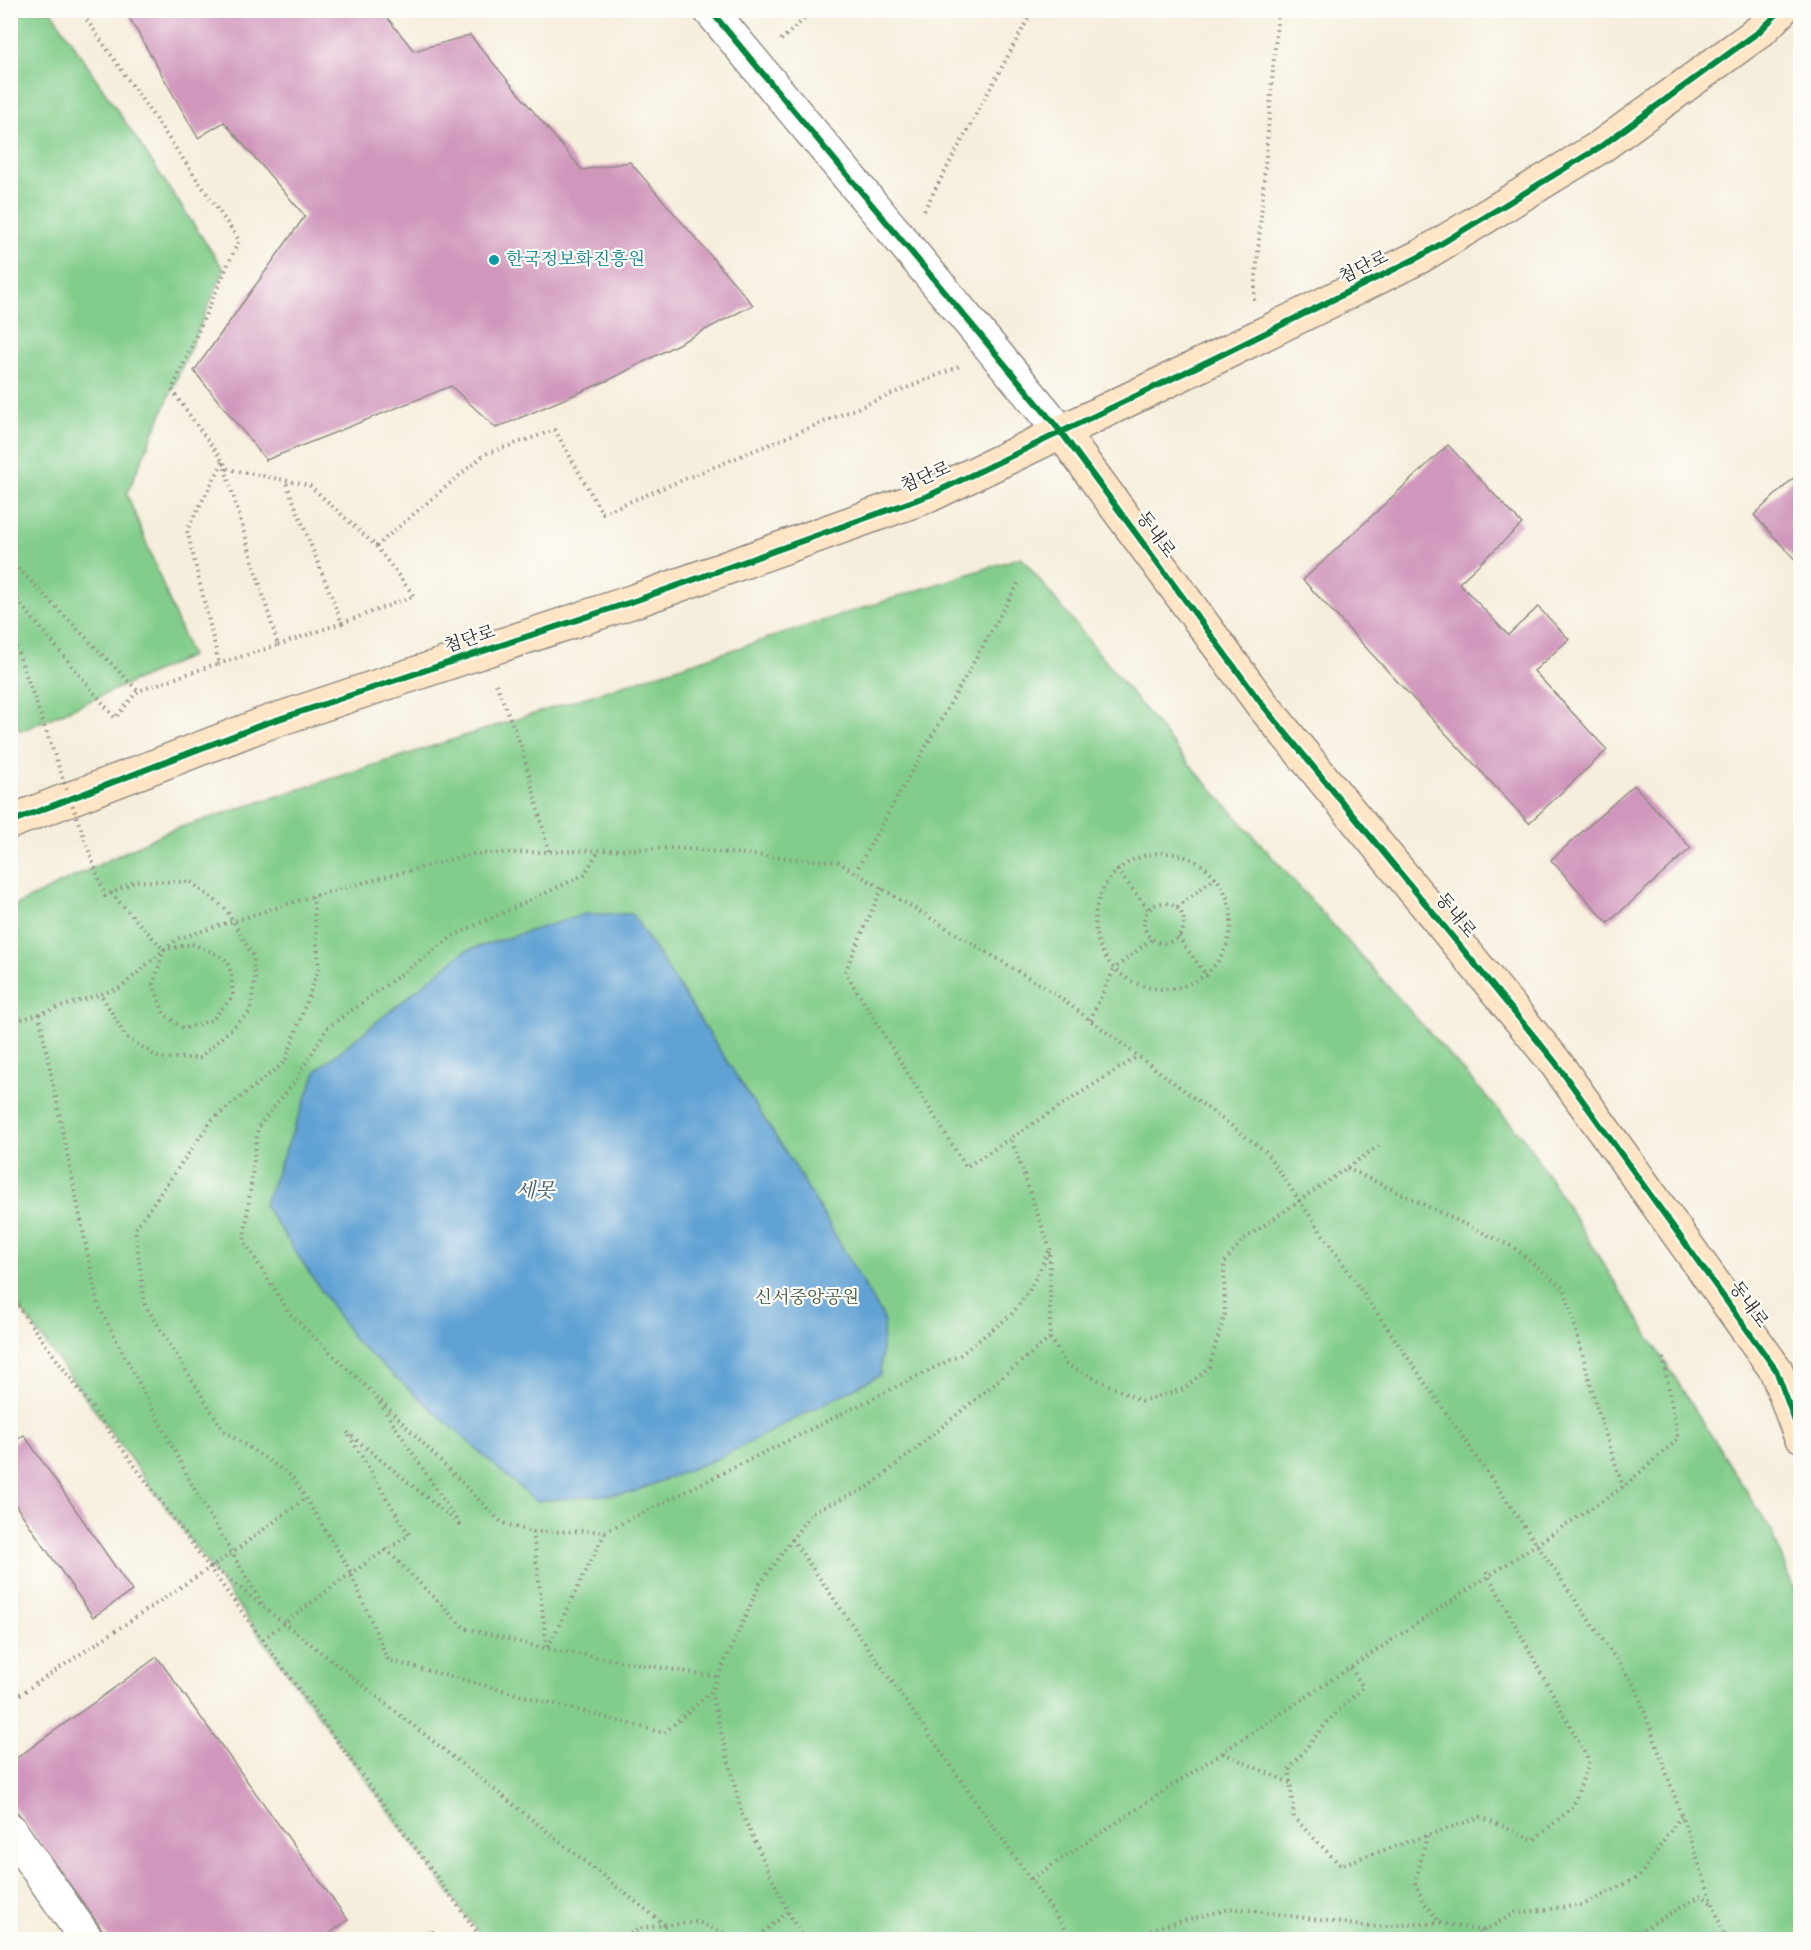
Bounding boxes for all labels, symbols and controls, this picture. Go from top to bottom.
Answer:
street label: 첨단로 [1335,245,1393,291]
place label: 한국정보화진흥원 [506,248,645,273]
marker: 한국정보화진흥원 [487,253,501,267]
street label: 첨단로 [897,456,955,500]
street label: 동내로 [1130,507,1180,563]
street label: 첨단로 [441,620,499,660]
street label: 동내로 [1429,888,1481,944]
water label: 세못 [516,1178,556,1206]
street label: 동내로 [1723,1277,1773,1333]
park label: 신서중앙공원 [755,1286,859,1311]

